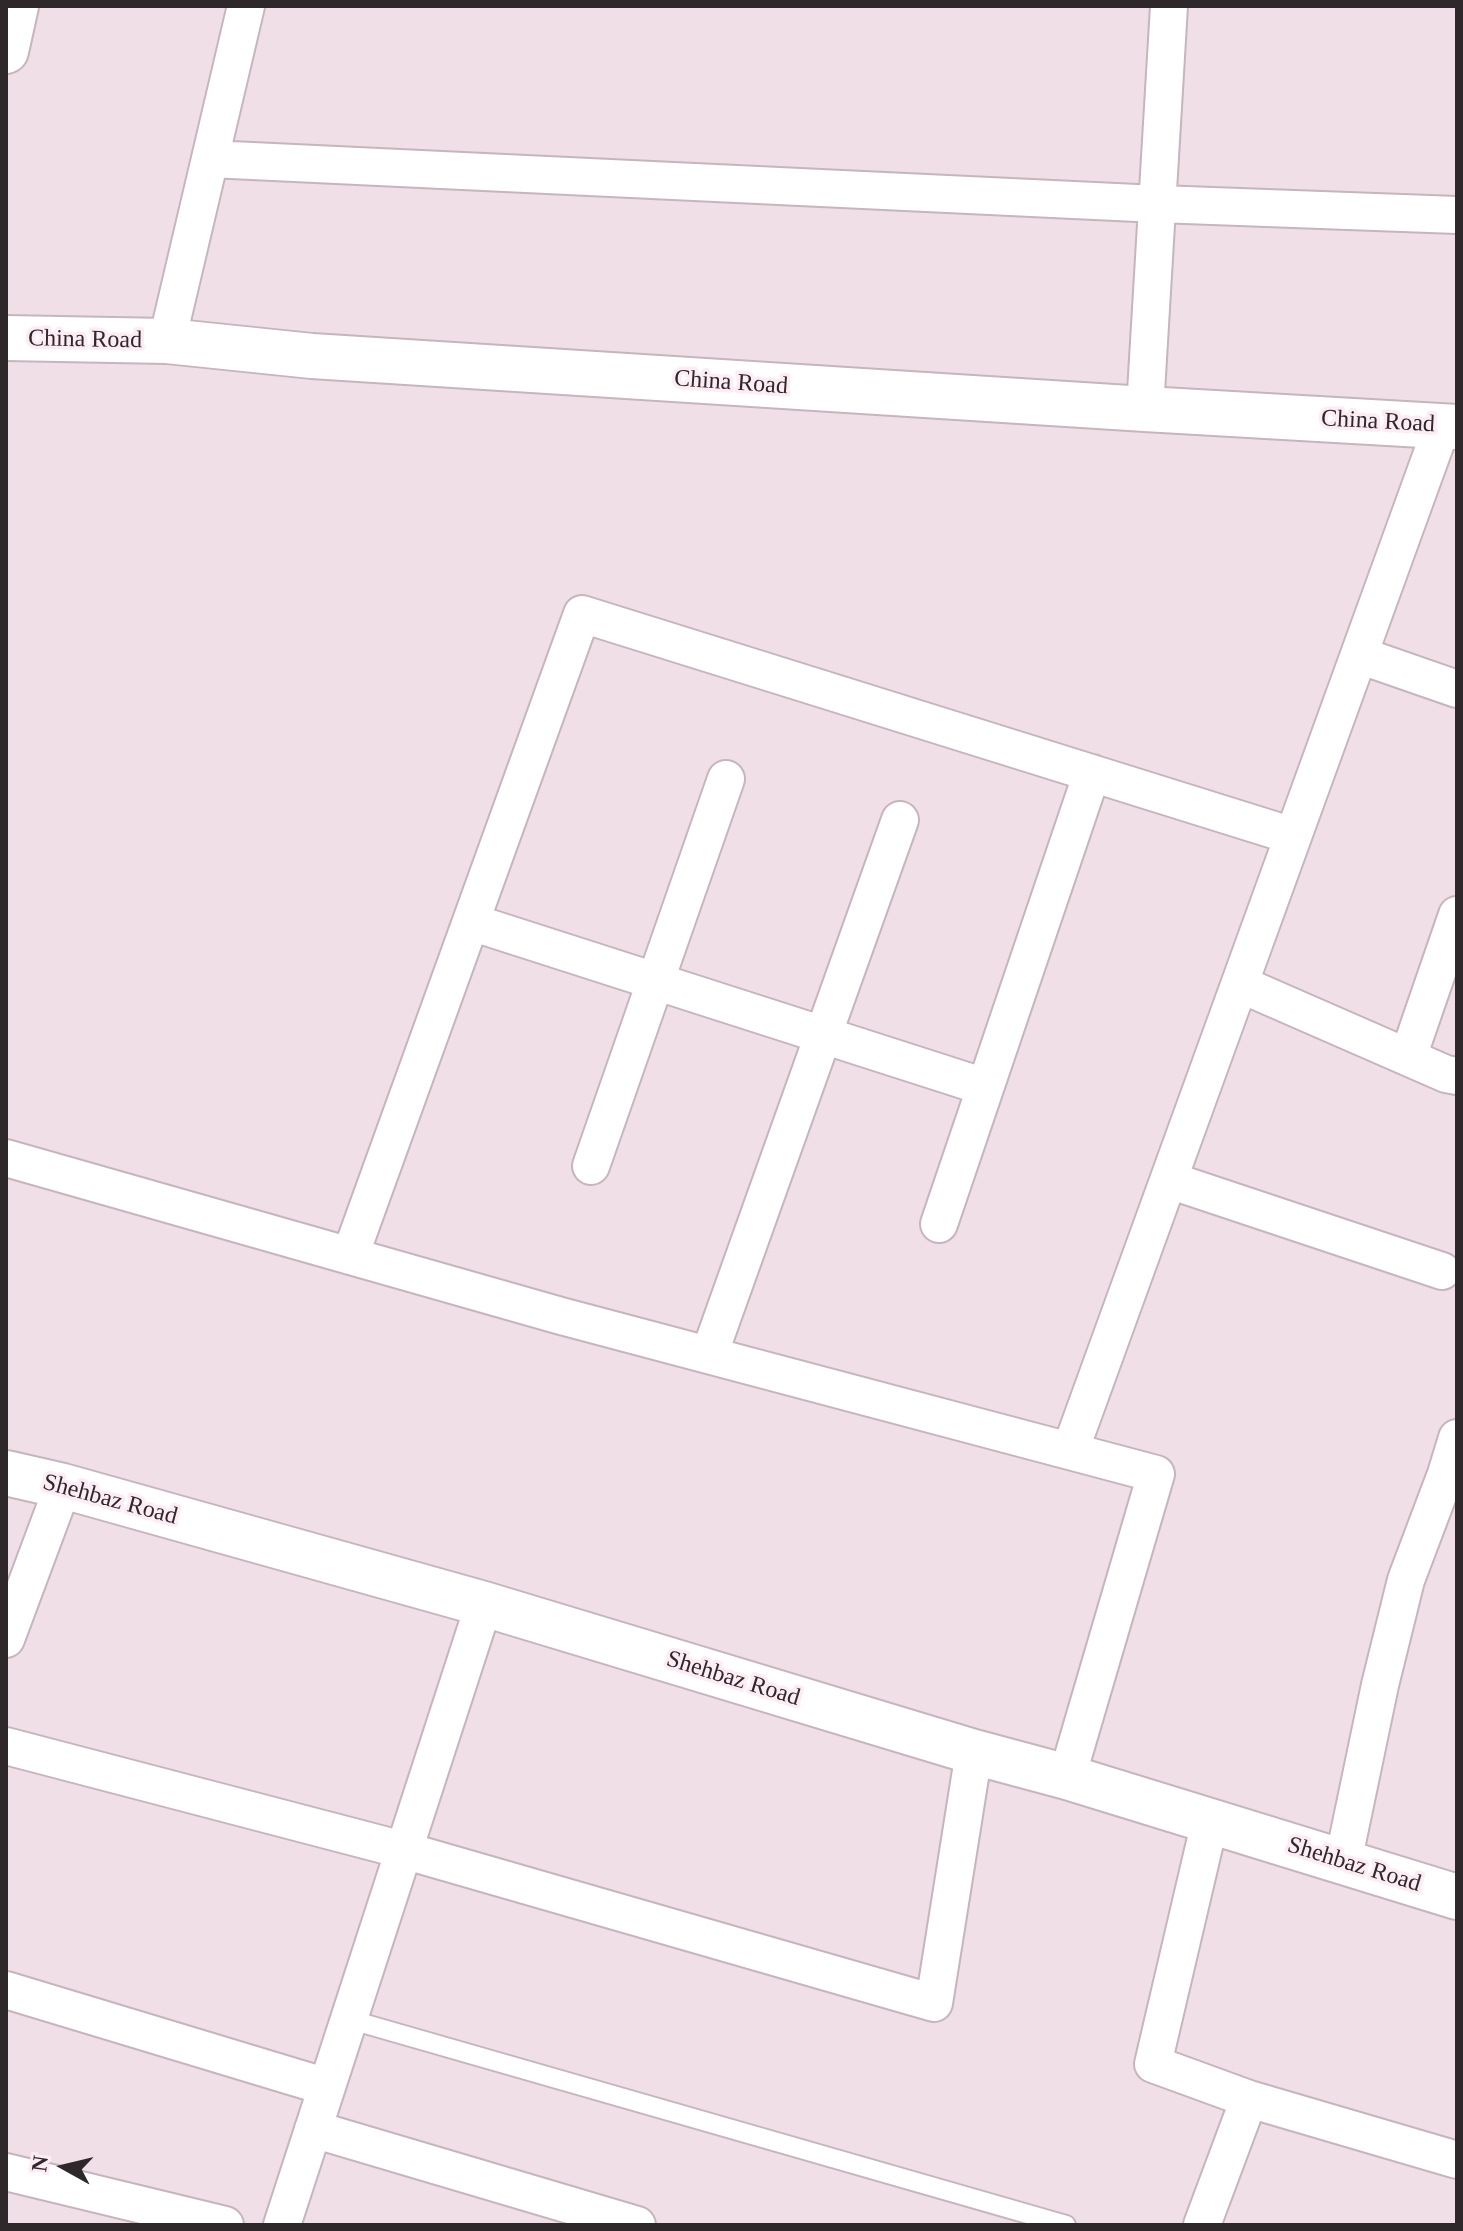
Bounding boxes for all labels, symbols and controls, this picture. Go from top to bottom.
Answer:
street label: China Road [28,325,142,355]
street label: China Road [673,365,789,401]
street label: China Road [1320,405,1436,439]
street label: Shehbaz Road [40,1468,180,1532]
street label: Shehbaz Road [663,1645,803,1713]
street label: Shehbaz Road [1284,1831,1424,1899]
north arrow [24,2127,104,2207]
text: N [26,2154,53,2173]

